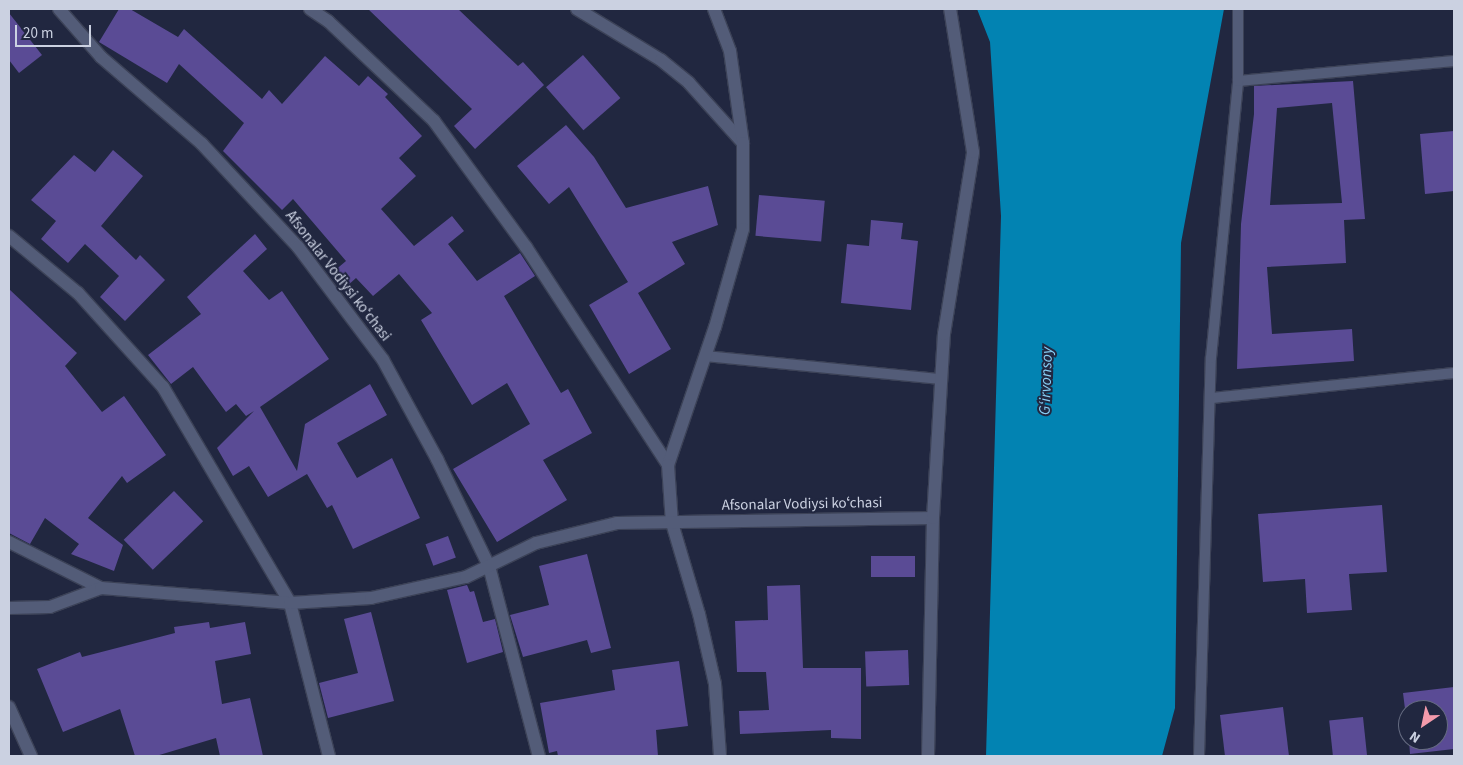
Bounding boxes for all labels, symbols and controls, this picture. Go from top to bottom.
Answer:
scale bar [18,15,94,47]
text: 20 m [23,23,53,44]
street label: Afsonalar Vodiysi koʻchasi [281,207,395,345]
water label: G‘irvonsoy [1035,347,1057,415]
street label: Afsonalar Vodiysi koʻchasi [722,494,882,514]
north arrow [1398,700,1448,750]
text: N [1406,726,1425,748]

